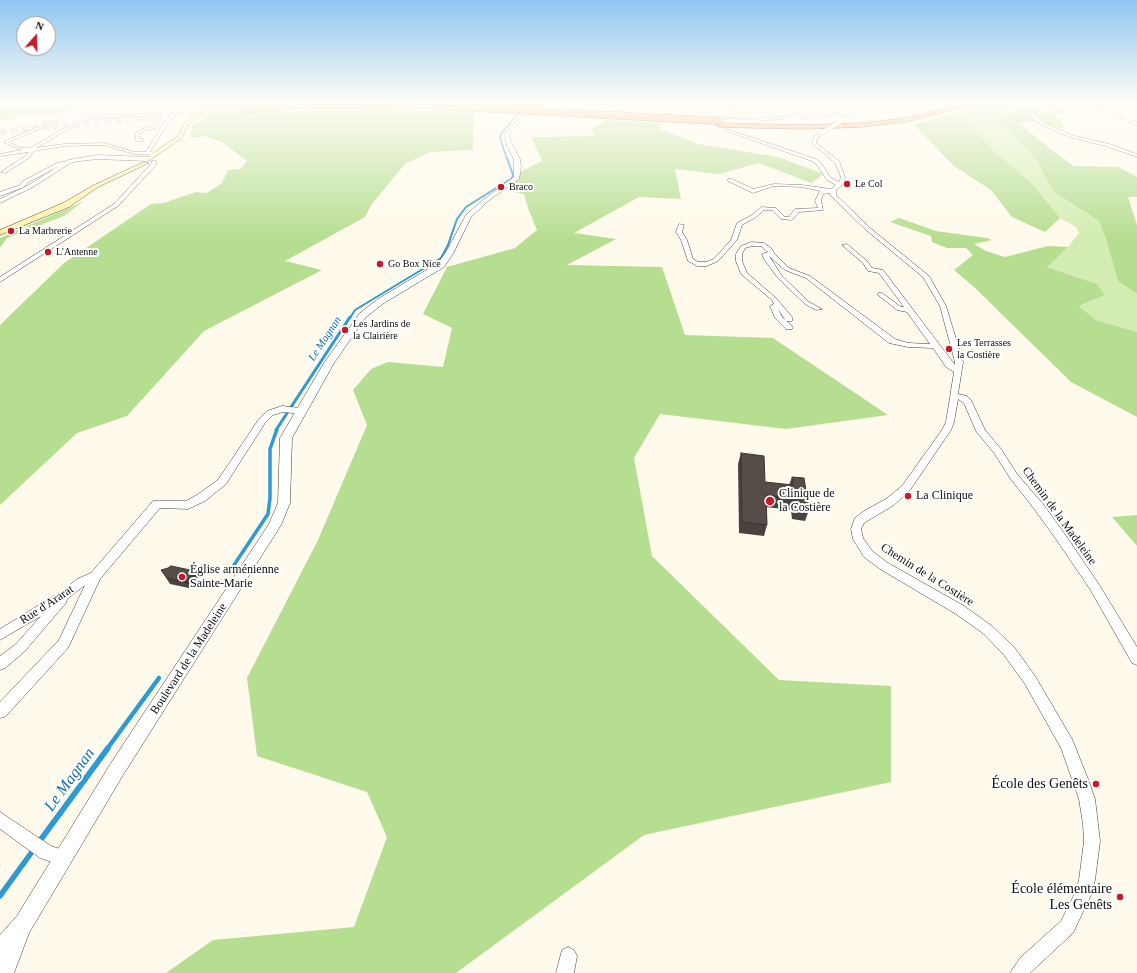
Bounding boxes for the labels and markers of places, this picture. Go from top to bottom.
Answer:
place label: Le Col [855,178,882,190]
marker: Le Col [842,179,852,189]
place label: Braco [509,181,533,193]
marker: Braco [496,182,506,192]
place label: La Marbrerie [19,225,72,237]
marker: La Marbrerie [6,226,16,236]
place label: L'Antenne [56,246,98,258]
marker: L'Antenne [43,247,53,257]
place label: Go Box Nice [388,258,441,270]
marker: Go Box Nice [375,259,385,269]
place label: Les Jardins de la Clairière [353,318,410,342]
marker: Les Jardins de la Clairière [340,325,350,335]
place label: Les Terrasses la Costière [957,337,1011,360]
marker: Les Terrasses la Costière [944,344,954,354]
place label: Clinique de la Costière [779,487,835,515]
place label: La Clinique [916,489,973,503]
marker: La Clinique [903,491,913,501]
marker: Clinique de la Costière [764,495,776,507]
place label: Église arménienne Sainte-Marie [190,563,279,591]
marker: Église arménienne Sainte-Marie [177,572,187,582]
place label: École des Genêts [992,776,1088,792]
marker: École des Genêts [1091,779,1101,789]
place label: École élémentaire Les Genêts [1011,881,1112,914]
marker: École élémentaire Les Genêts [1115,892,1125,902]

